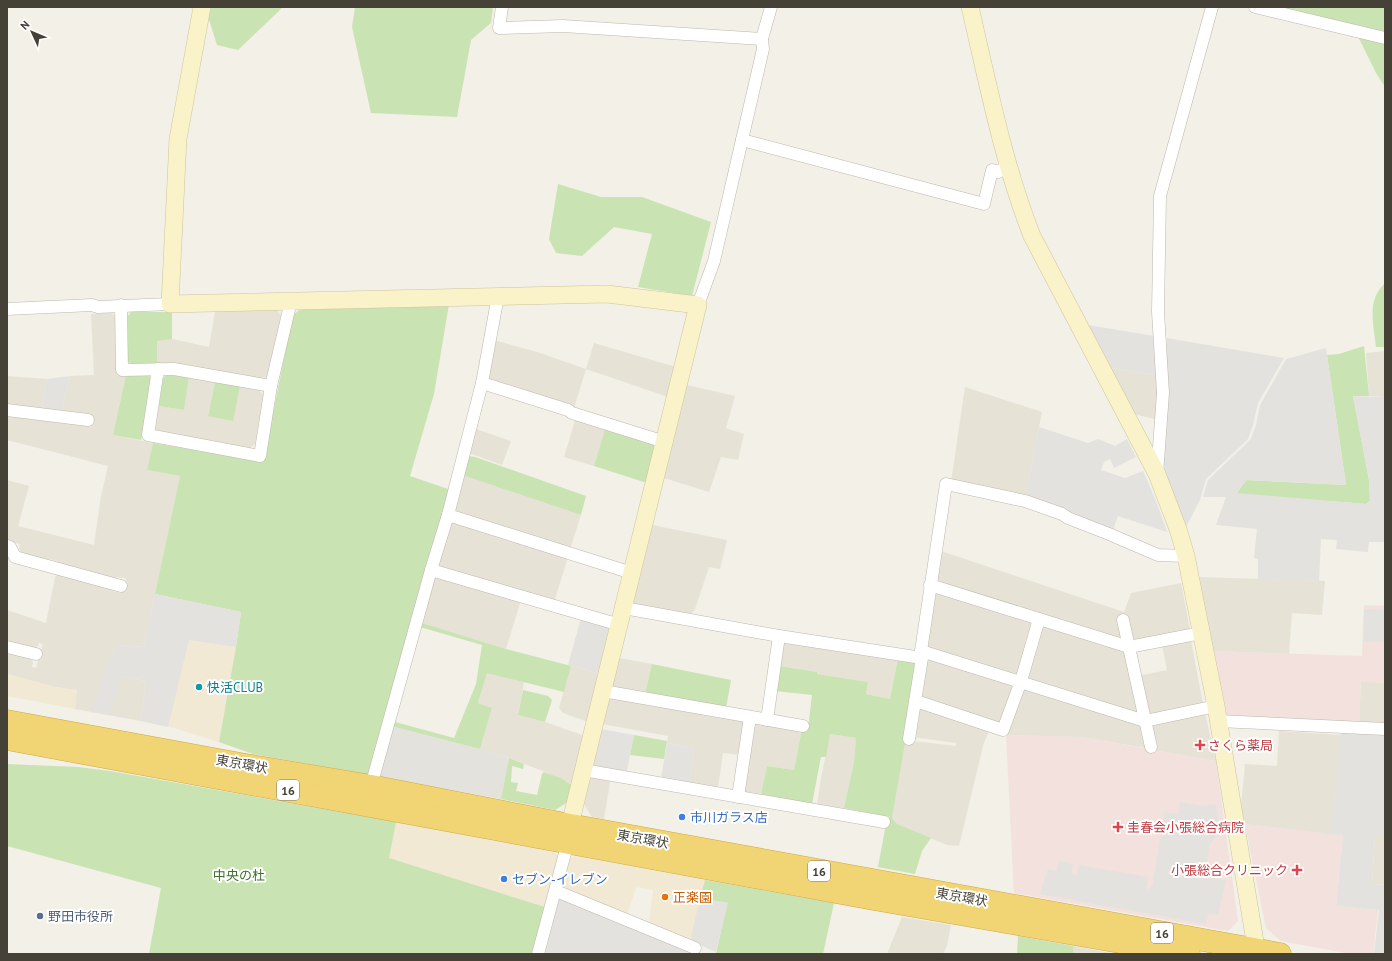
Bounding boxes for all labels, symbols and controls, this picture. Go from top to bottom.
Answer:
north arrow [12,12,52,52]
text: N [17,18,32,33]
place label: 快活CLUB [207,679,263,696]
marker: 快活CLUB [194,682,204,692]
place label: さくら薬局 [1208,737,1273,754]
marker: さくら薬局 [1195,740,1205,750]
street label: 東京環状 [215,751,269,777]
road number: 16 [277,780,299,800]
place label: 市川ガラス店 [690,809,768,826]
marker: 市川ガラス店 [677,812,687,822]
place label: 圭春会小張総合病院 [1127,819,1244,836]
marker: 圭春会小張総合病院 [1112,821,1124,833]
street label: 東京環状 [616,826,670,852]
road number: 16 [808,861,830,881]
place label: 小張総合クリニック [1171,862,1288,879]
marker: 小張総合クリニック [1291,864,1303,876]
park label: 中央の杜 [213,867,265,884]
place label: セブン-イレブン [512,871,608,888]
marker: セブン-イレブン [499,874,509,884]
street label: 東京環状 [935,884,989,910]
place label: 正楽園 [673,889,712,906]
marker: 正楽園 [660,892,670,902]
place label: 野田市役所 [48,908,113,925]
marker: 野田市役所 [35,911,45,921]
road number: 16 [1151,923,1173,943]

